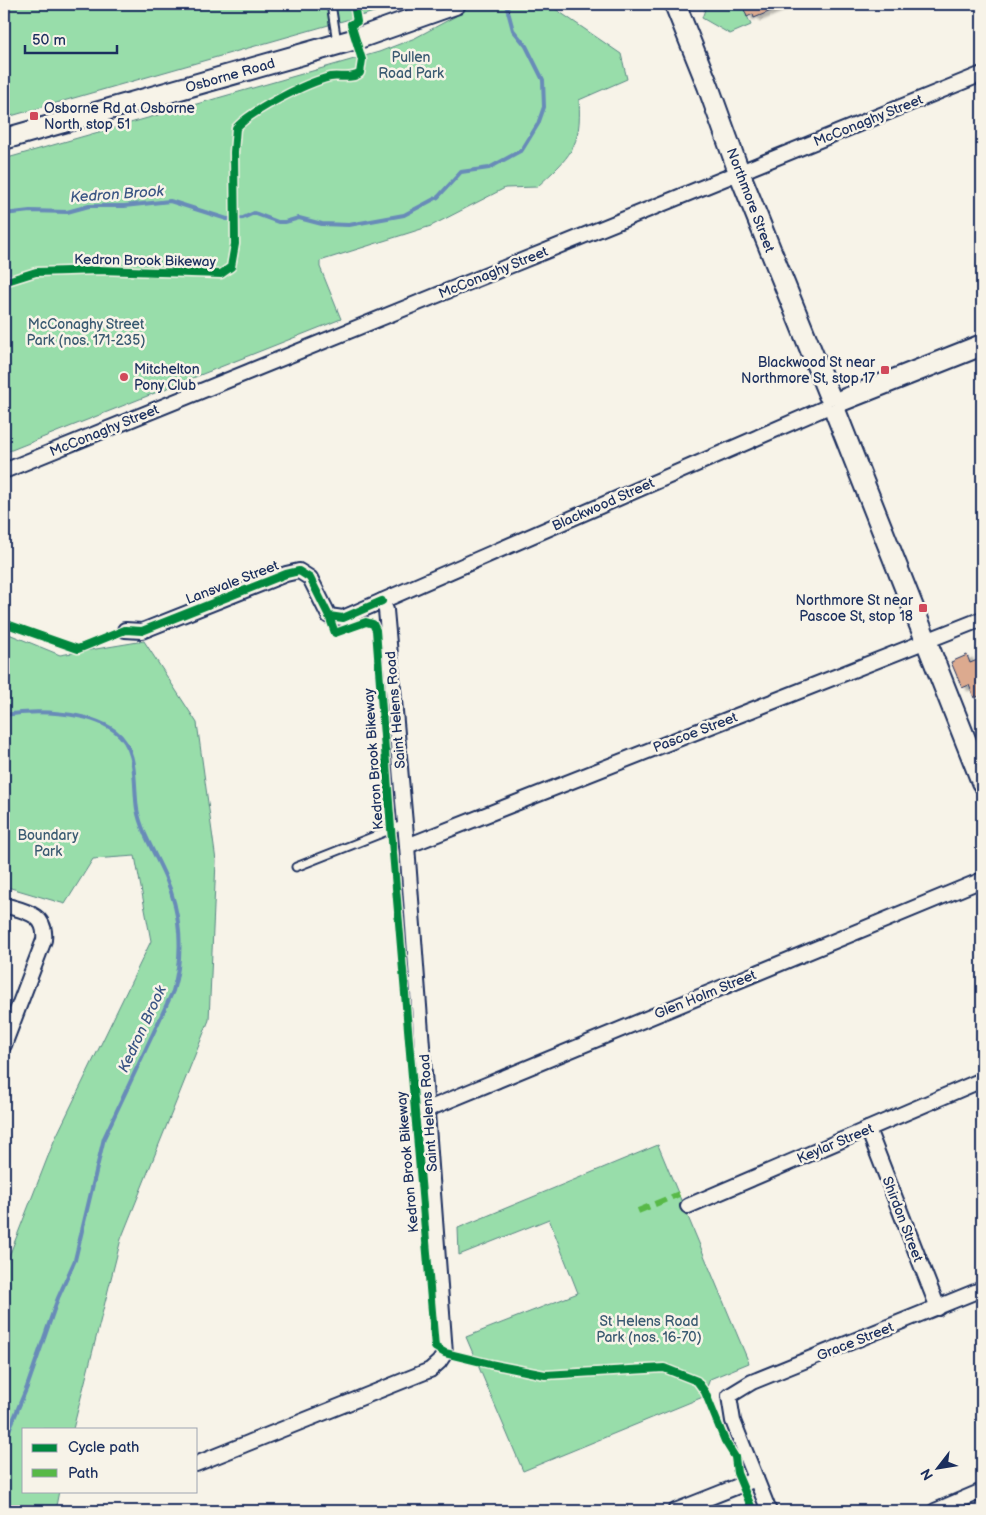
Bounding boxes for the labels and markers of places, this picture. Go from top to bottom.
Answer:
place label: Osborne Rd at Osborne North, stop 51 [44,100,195,133]
marker: Osborne Rd at Osborne North, stop 51 [28,110,40,122]
place label: Blackwood St near Northmore St, stop 17 [741,354,876,387]
place label: Mitchelton Pony Club [134,361,200,394]
marker: Blackwood St near Northmore St, stop 17 [879,364,891,376]
marker: Mitchelton Pony Club [118,371,130,383]
place label: Northmore St near Pascoe St, stop 18 [795,592,914,625]
marker: Northmore St near Pascoe St, stop 18 [917,602,929,614]

